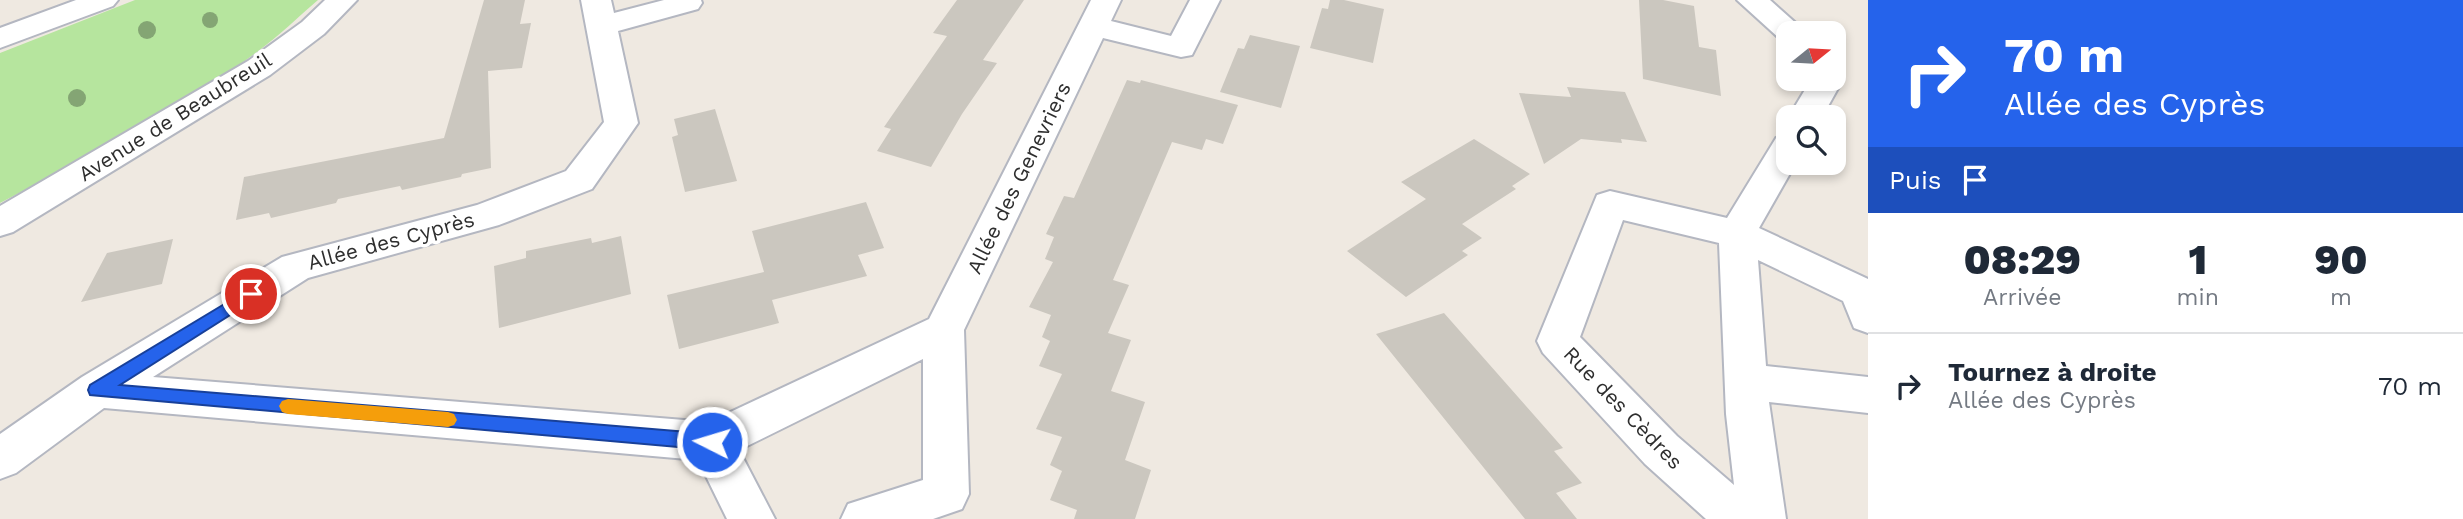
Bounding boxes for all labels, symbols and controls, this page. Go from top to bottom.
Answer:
north arrow [1776,21,1846,91]
map controls [1776,21,1846,175]
text: 70 m [2004,26,2124,84]
icon: right [1889,28,1980,119]
street label: Avenue de Beaubreuil [74,47,276,186]
street label: Allée des Genevriers [961,78,1076,278]
text: Allée des Cyprès [2004,85,2265,123]
button: search [1776,105,1846,175]
icon: arrive [1956,161,1994,199]
text: Puis [1889,165,1942,195]
street label: Allée des Cyprès [305,206,477,275]
text: 08:29 [1963,235,2081,284]
text: 1 [2188,235,2207,284]
text: 90 [2314,235,2368,284]
pin [221,264,281,324]
icon: arrive [232,275,270,313]
text: Arrivée [1983,284,2062,311]
text: min [2177,284,2219,311]
text: m [2330,284,2352,311]
street label: Rue des Cèdres [1559,341,1688,474]
text: Tournez à droite [1948,357,2157,387]
icon: right [1889,367,1927,405]
text: 70 m [2378,371,2442,401]
text: Allée des Cyprès [1948,387,2136,414]
position arrow [675,405,749,479]

